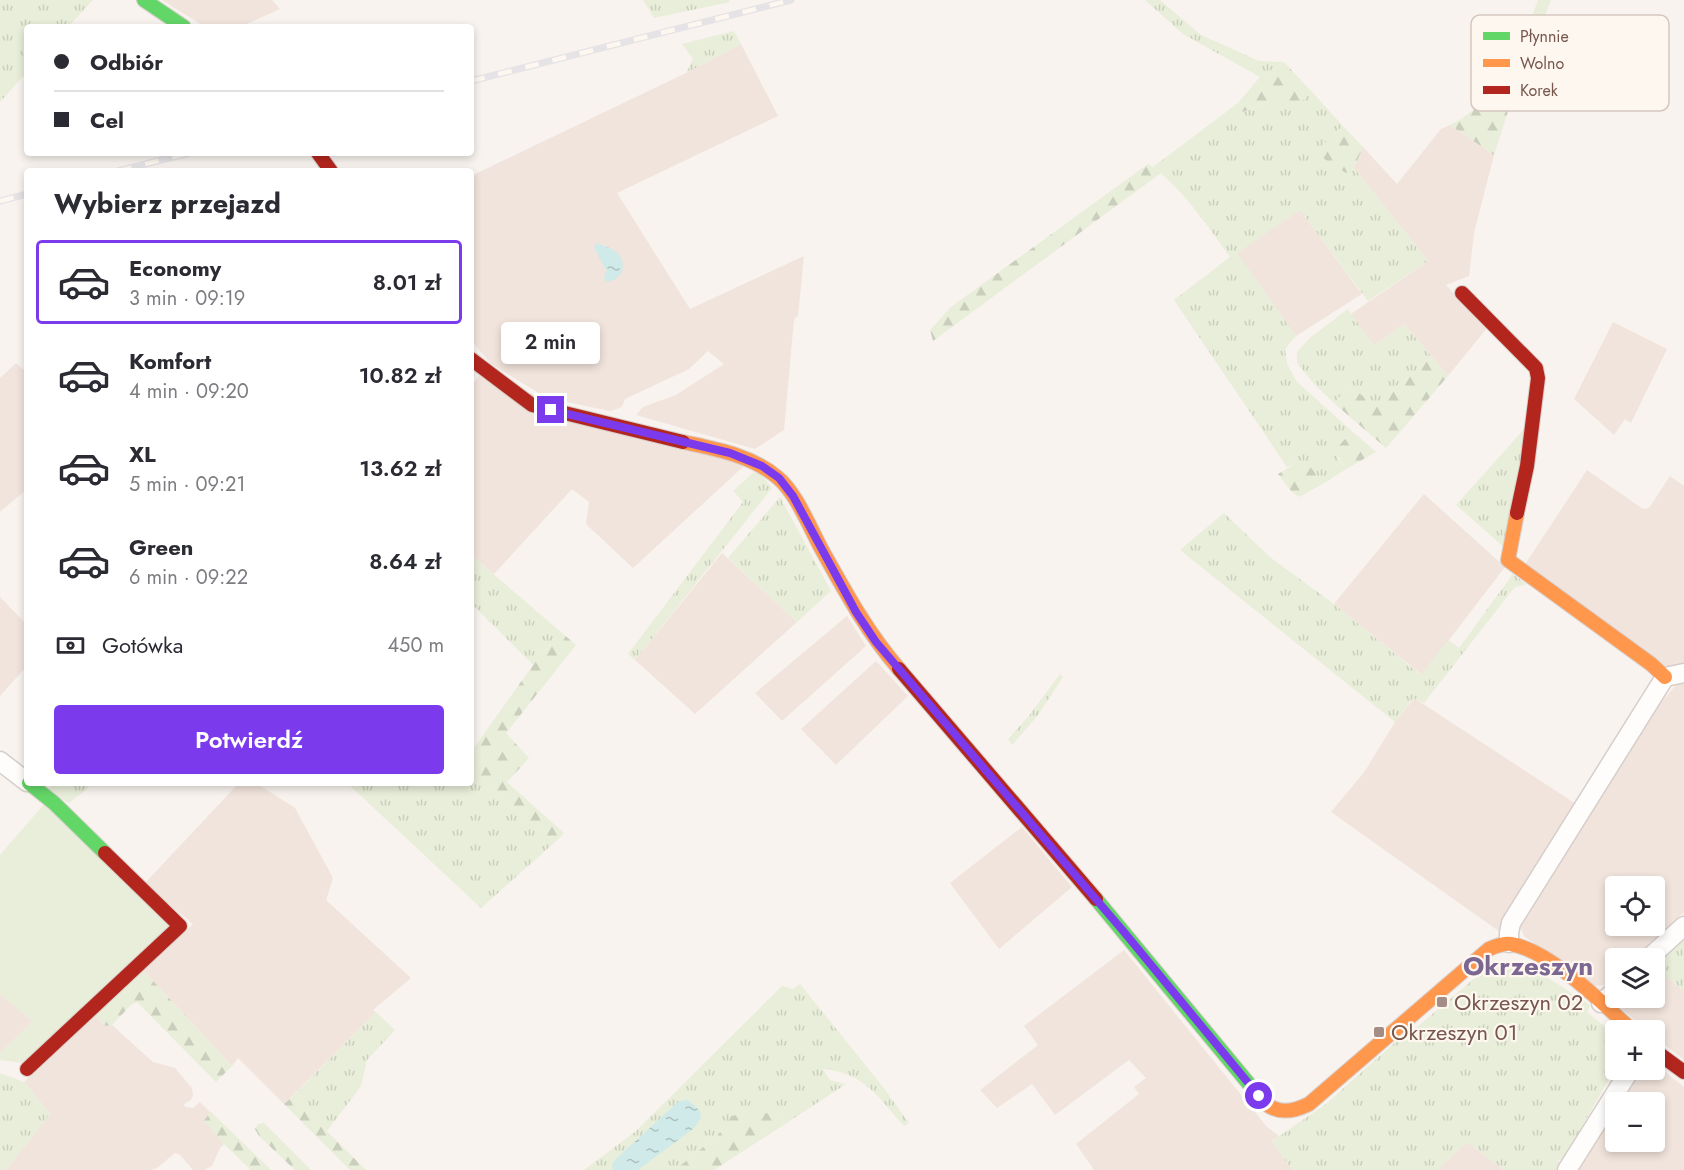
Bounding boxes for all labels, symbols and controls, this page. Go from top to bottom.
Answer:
legend [1471,15,1669,111]
text: Płynnie [1520,25,1569,48]
text: Odbiór [90,46,163,78]
text: Wolno [1520,52,1564,75]
text: Korek [1520,79,1559,102]
text: Cel [90,104,124,136]
text: Wybierz przejazd [54,184,281,223]
text: Economy [129,252,221,284]
icon: car [57,255,111,309]
text: 8.01 zł [373,266,441,298]
text: 3 min · 09:19 [129,284,245,313]
callout: 2 min [502,323,600,365]
text: 2 min [525,328,576,357]
text: Komfort [129,345,211,377]
icon: car [57,348,111,402]
text: 10.82 zł [359,359,441,391]
text: 4 min · 09:20 [129,377,249,406]
route end [537,396,564,423]
text: XL [129,438,156,470]
icon: car [57,441,111,495]
text: 13.62 zł [359,452,441,484]
text: 5 min · 09:21 [129,470,245,499]
text: Green [129,531,193,563]
icon: car [57,534,111,588]
text: 8.64 zł [369,545,441,577]
text: 6 min · 09:22 [129,563,248,592]
icon: cash [54,629,87,662]
text: Gotówka [102,629,183,661]
text: 450 m [387,631,444,660]
button: Potwierdź [54,705,444,774]
map controls [1605,876,1665,1152]
button: locate [1605,876,1665,936]
district label: Okrzeszyn [1463,947,1593,985]
button: layers [1605,948,1665,1008]
place label: Okrzeszyn 02 [1454,986,1583,1018]
marker: Okrzeszyn 02 [1435,995,1449,1009]
place label: Okrzeszyn 01 [1391,1016,1518,1048]
button: + [1605,1020,1665,1080]
marker: Okrzeszyn 01 [1372,1025,1386,1039]
route start [1245,1082,1272,1109]
button: − [1605,1092,1665,1152]

